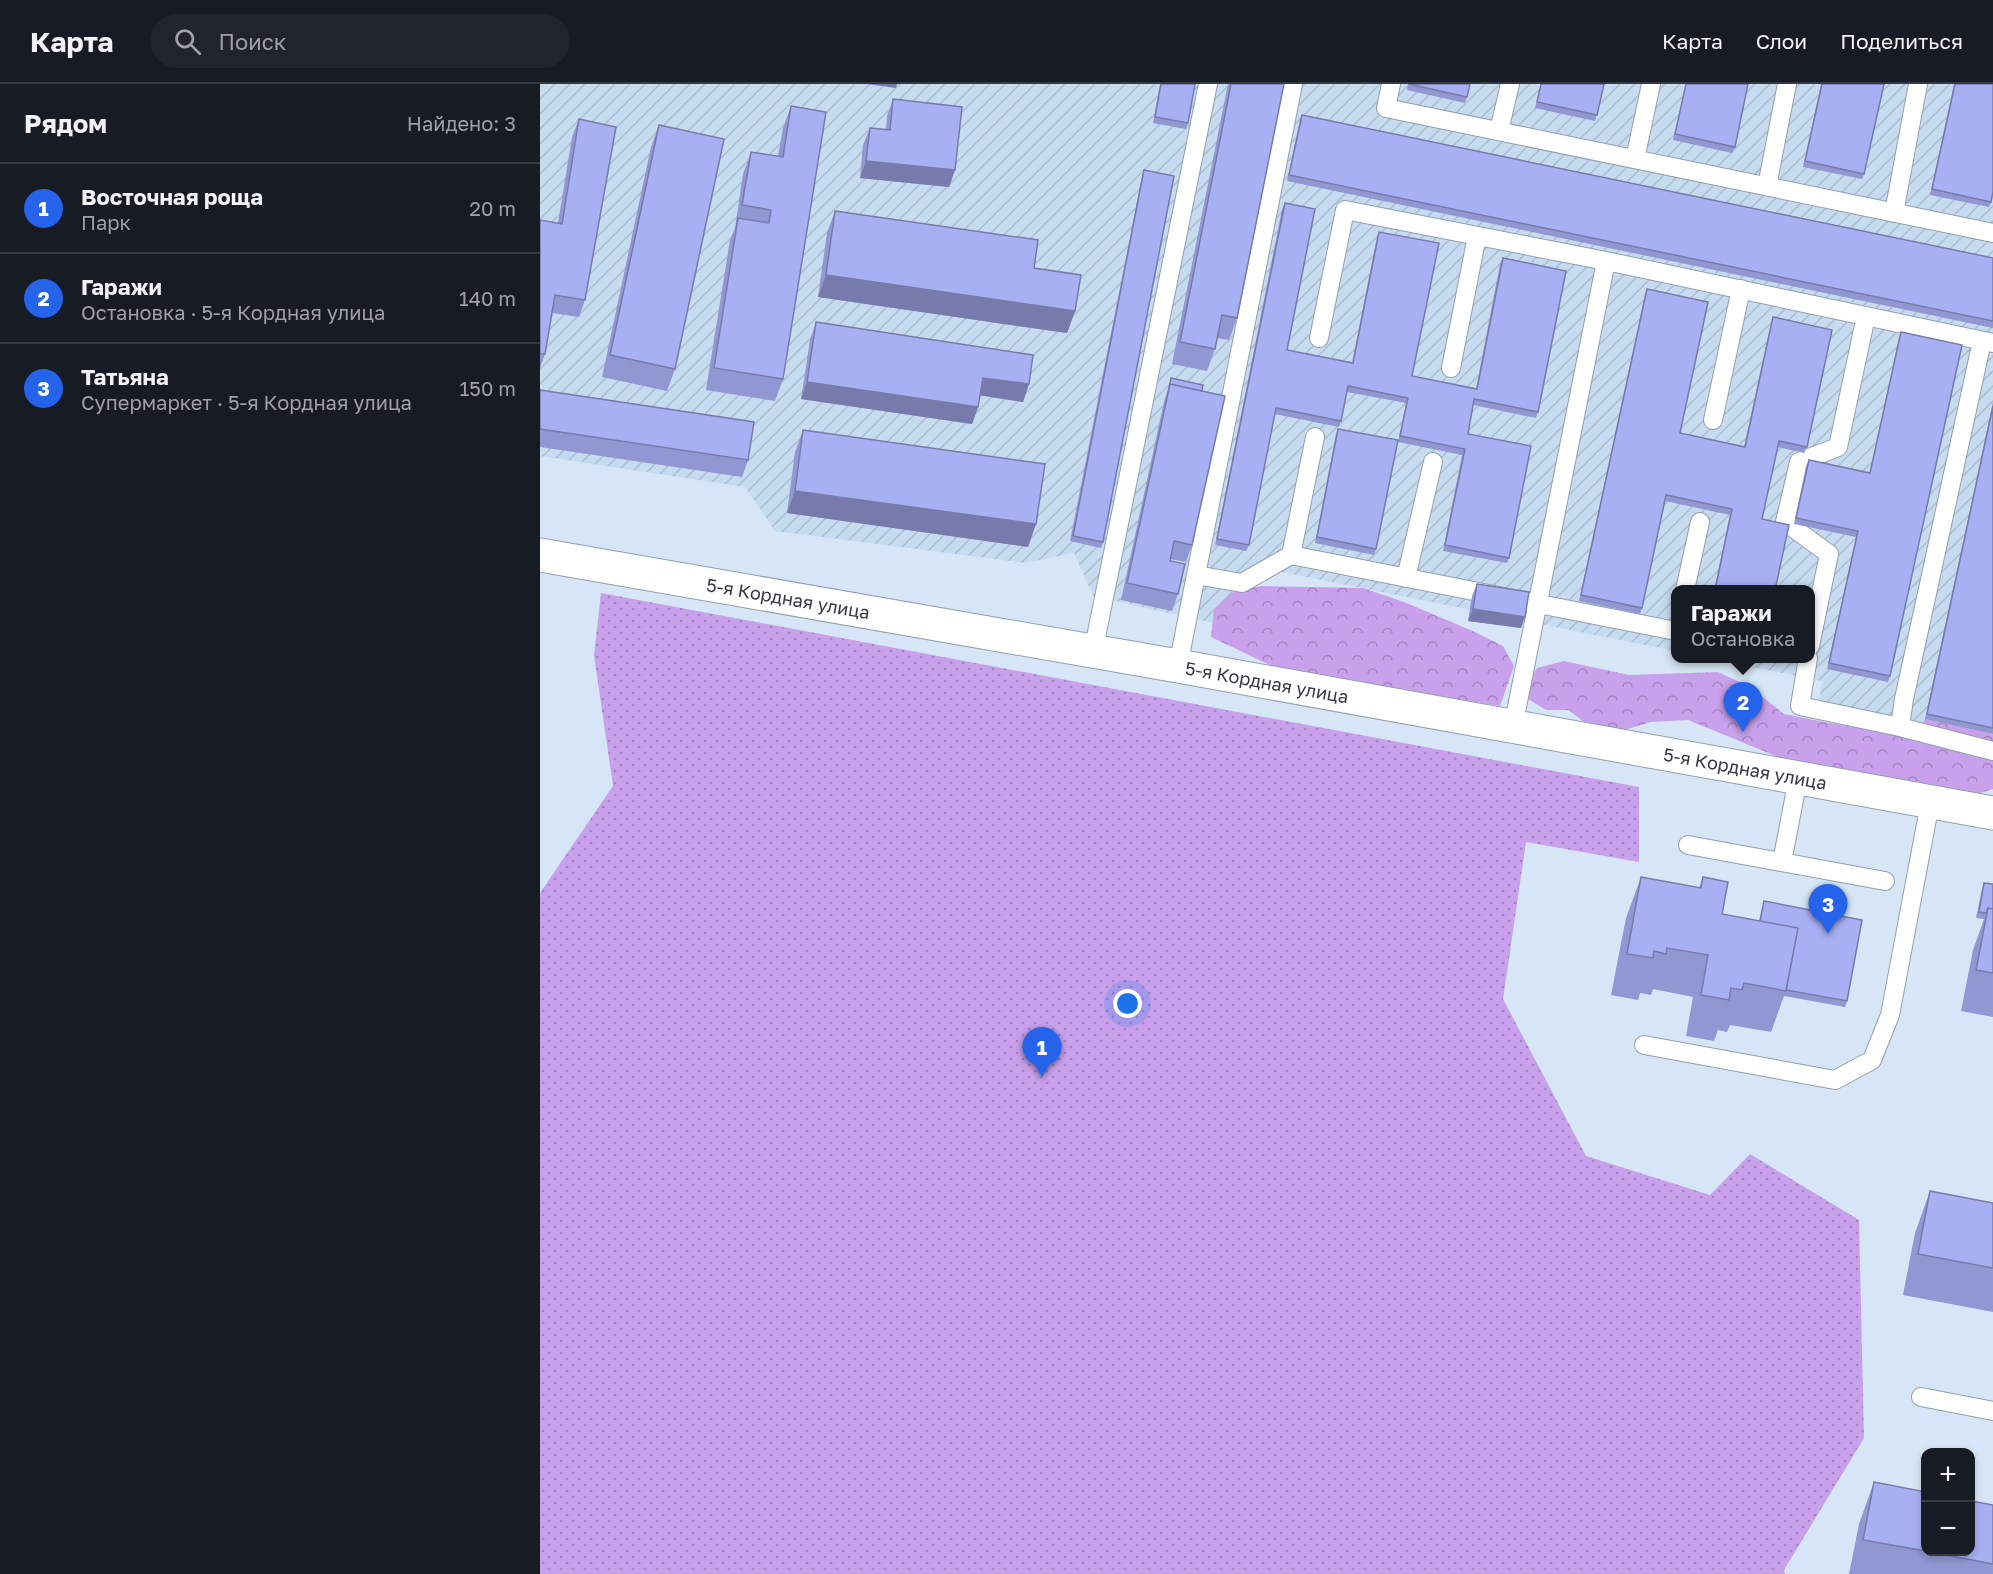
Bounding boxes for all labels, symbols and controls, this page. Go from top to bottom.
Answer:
search box [150,14,570,68]
text: Карта [30,25,114,58]
icon: search [171,25,204,58]
text: Поиск [219,28,286,55]
text: Карта [1662,28,1723,54]
text: Слои [1756,28,1807,54]
text: Поделиться [1840,28,1963,54]
text: Рядом [24,108,107,139]
text: Найдено: 3 [407,111,516,135]
text: Восточная роща [81,183,263,210]
text: 1 [38,196,49,220]
text: 20 m [469,196,516,220]
text: Парк [81,210,131,234]
text: Гаражи [81,273,162,300]
text: 2 [37,286,50,310]
text: 140 m [459,286,516,310]
text: Остановка · 5-я Кордная улица [81,300,385,324]
text: Татьяна [81,363,169,390]
text: 3 [37,376,50,400]
text: 150 m [460,376,516,400]
text: Супермаркет · 5-я Кордная улица [81,390,412,414]
street label: 5-я Кордная улица [705,573,872,623]
popup [1671,585,1815,663]
text: Гаражи [1691,599,1772,626]
text: Остановка [1691,626,1795,650]
street label: 5-я Кордная улица [1184,657,1350,708]
pin: 2 [1724,682,1762,732]
street label: 5-я Кордная улица [1662,743,1829,794]
pin: 3 [1808,884,1848,934]
your location [1113,989,1142,1018]
pin: 1 [1022,1028,1062,1077]
map controls [1921,1448,1975,1556]
button: + [1921,1448,1975,1502]
button: − [1921,1502,1975,1556]

